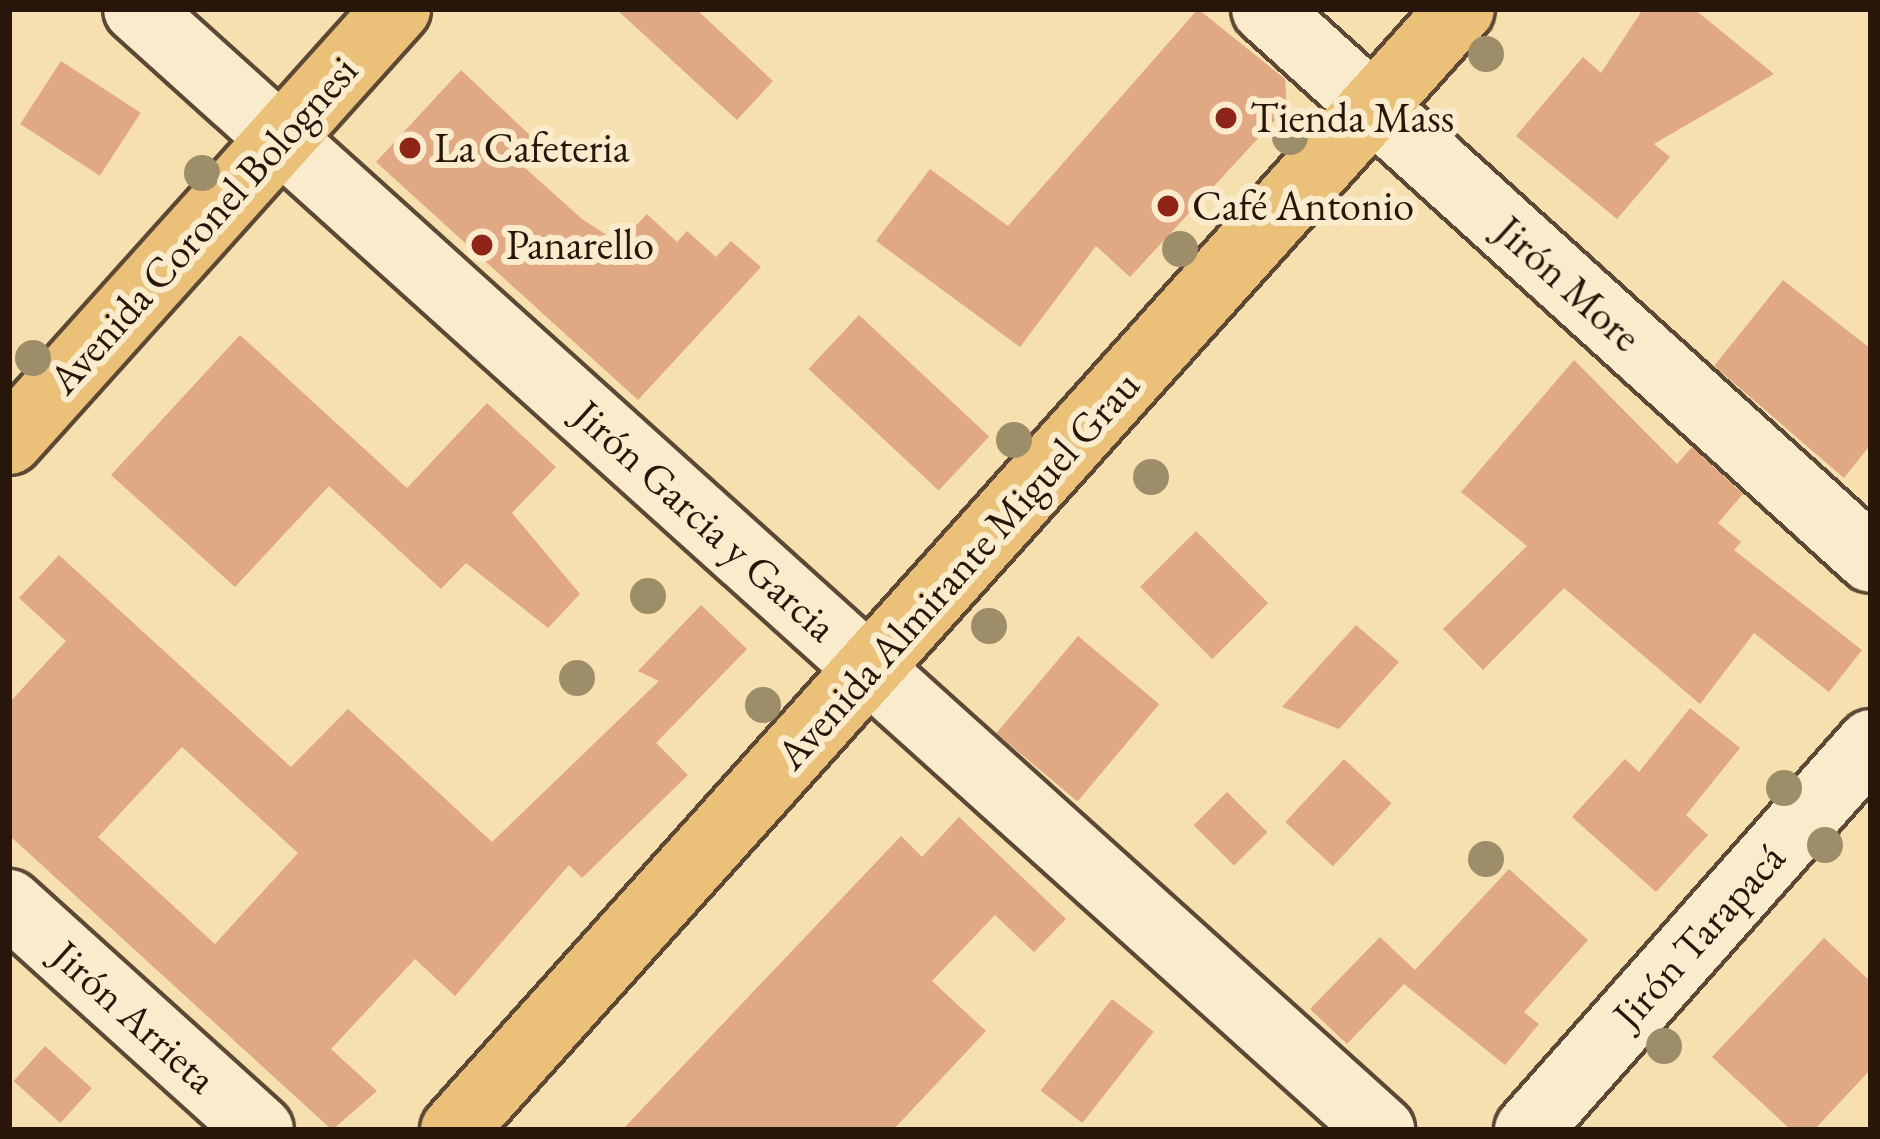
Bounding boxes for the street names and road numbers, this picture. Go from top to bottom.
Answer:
street label: Avenida Coronel Bolognesi [38,46,368,404]
street label: Jirón More [1485,206,1651,362]
street label: Avenida Almirante Miguel Grau [766,360,1150,780]
street label: Jirón Garcia y Garcia [563,390,847,652]
street label: Jirón Tarapacá [1603,833,1795,1039]
street label: Jirón Arrieta [41,930,227,1104]

